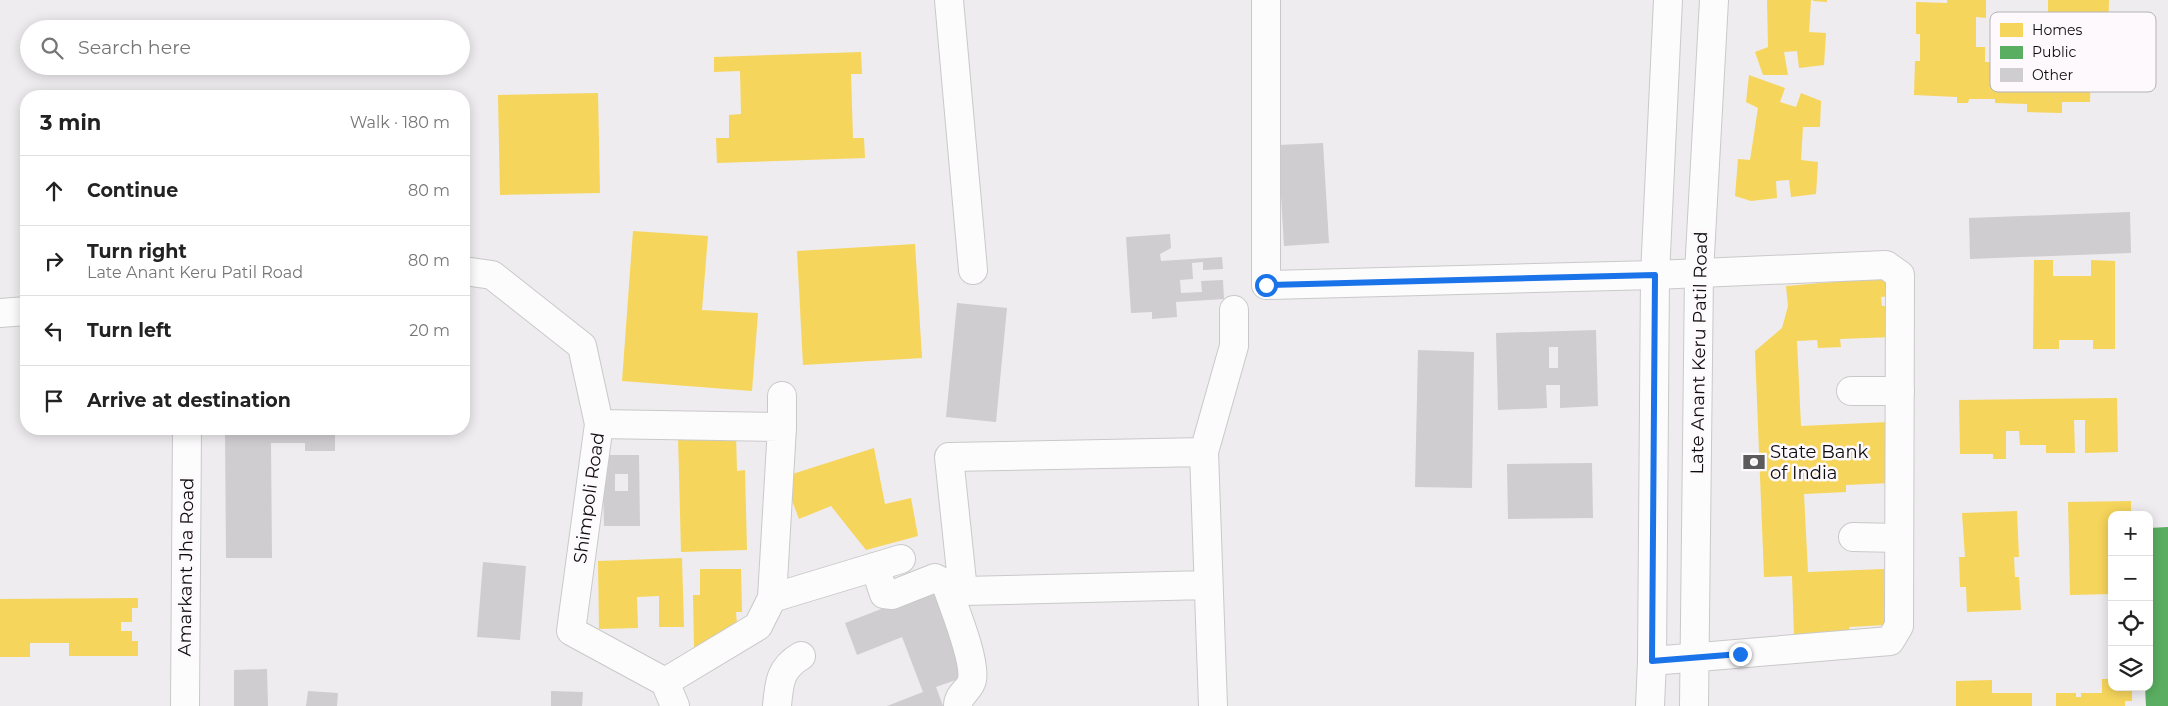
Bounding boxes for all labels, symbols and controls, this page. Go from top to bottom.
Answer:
legend [1990,12,2156,92]
search box [20,20,470,75]
text: Homes [2032,21,2082,39]
icon: search [38,34,66,62]
text: Search here [78,36,191,59]
text: Public [2032,43,2076,61]
text: Other [2032,66,2073,84]
text: 3 min [40,110,101,135]
text: Walk · 180 m [350,113,450,132]
icon: ahead [40,177,68,205]
text: Continue [87,179,178,202]
text: 80 m [408,181,450,200]
street label: Late Anant Keru Patil Road [1686,231,1712,475]
text: Turn right [87,240,187,263]
icon: right [40,247,68,275]
text: 80 m [408,251,450,270]
text: Late Anant Keru Patil Road [87,263,303,282]
route start [1255,274,1278,297]
icon: left [40,317,68,345]
text: Turn left [87,319,172,342]
text: 20 m [409,321,450,340]
icon: arrive [40,387,68,415]
text: Arrive at destination [87,389,291,412]
street label: Shimpoli Road [569,431,609,565]
place label: State Bank of India [1770,441,1869,484]
bank icon: State Bank of India [1741,449,1767,475]
street label: Amarkant Jha Road [173,477,199,657]
map controls [2108,511,2153,691]
button: + [2108,511,2153,556]
button: − [2108,556,2153,601]
button: locate [2108,601,2153,646]
route end [1729,643,1752,666]
button: layers [2108,646,2153,691]

